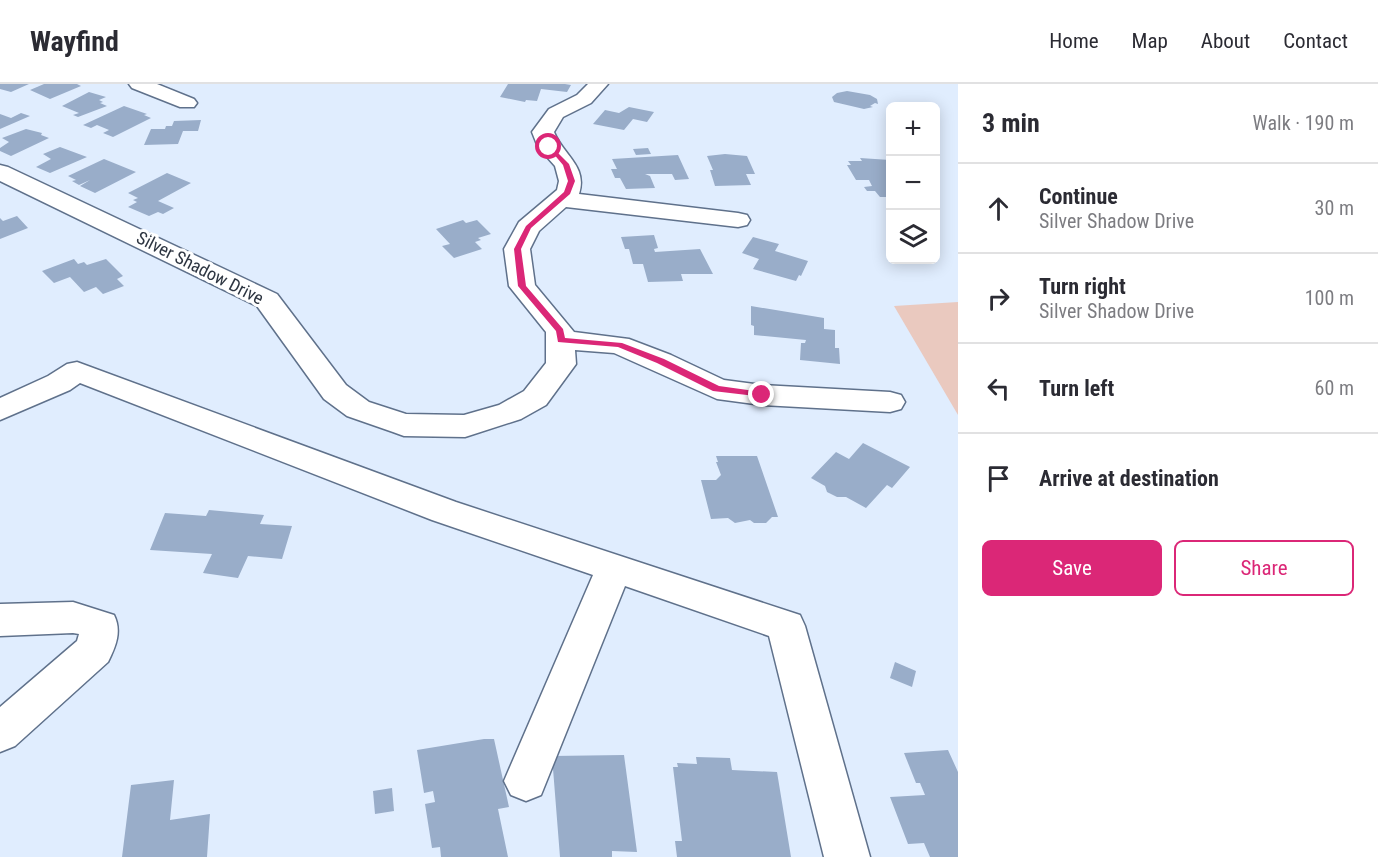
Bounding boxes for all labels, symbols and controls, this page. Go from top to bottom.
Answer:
text: Wayfind [30,25,119,58]
text: Home [1049,29,1099,53]
text: Map [1132,29,1168,53]
text: About [1201,29,1250,53]
text: Contact [1283,29,1348,53]
map controls [886,102,940,264]
button: + [886,102,940,156]
text: 3 min [982,108,1040,138]
text: Walk · 190 m [1253,111,1354,135]
route start [535,133,561,159]
button: − [886,156,940,210]
text: Continue [1039,184,1118,209]
icon: ahead [982,192,1015,225]
text: 30 m [1315,196,1354,220]
text: Silver Shadow Drive [1039,209,1194,233]
button: layers [886,210,940,264]
street label: Silver Shadow Drive [133,227,267,309]
text: Turn right [1039,274,1126,299]
icon: right [982,282,1015,315]
text: 100 m [1305,286,1354,310]
text: Silver Shadow Drive [1039,299,1194,323]
icon: left [982,372,1015,405]
text: Turn left [1039,376,1114,401]
text: 60 m [1315,376,1354,400]
route end [748,381,774,407]
icon: arrive [982,462,1015,495]
text: Arrive at destination [1039,466,1219,491]
button: Save [982,540,1162,596]
button: Share [1174,540,1354,596]

